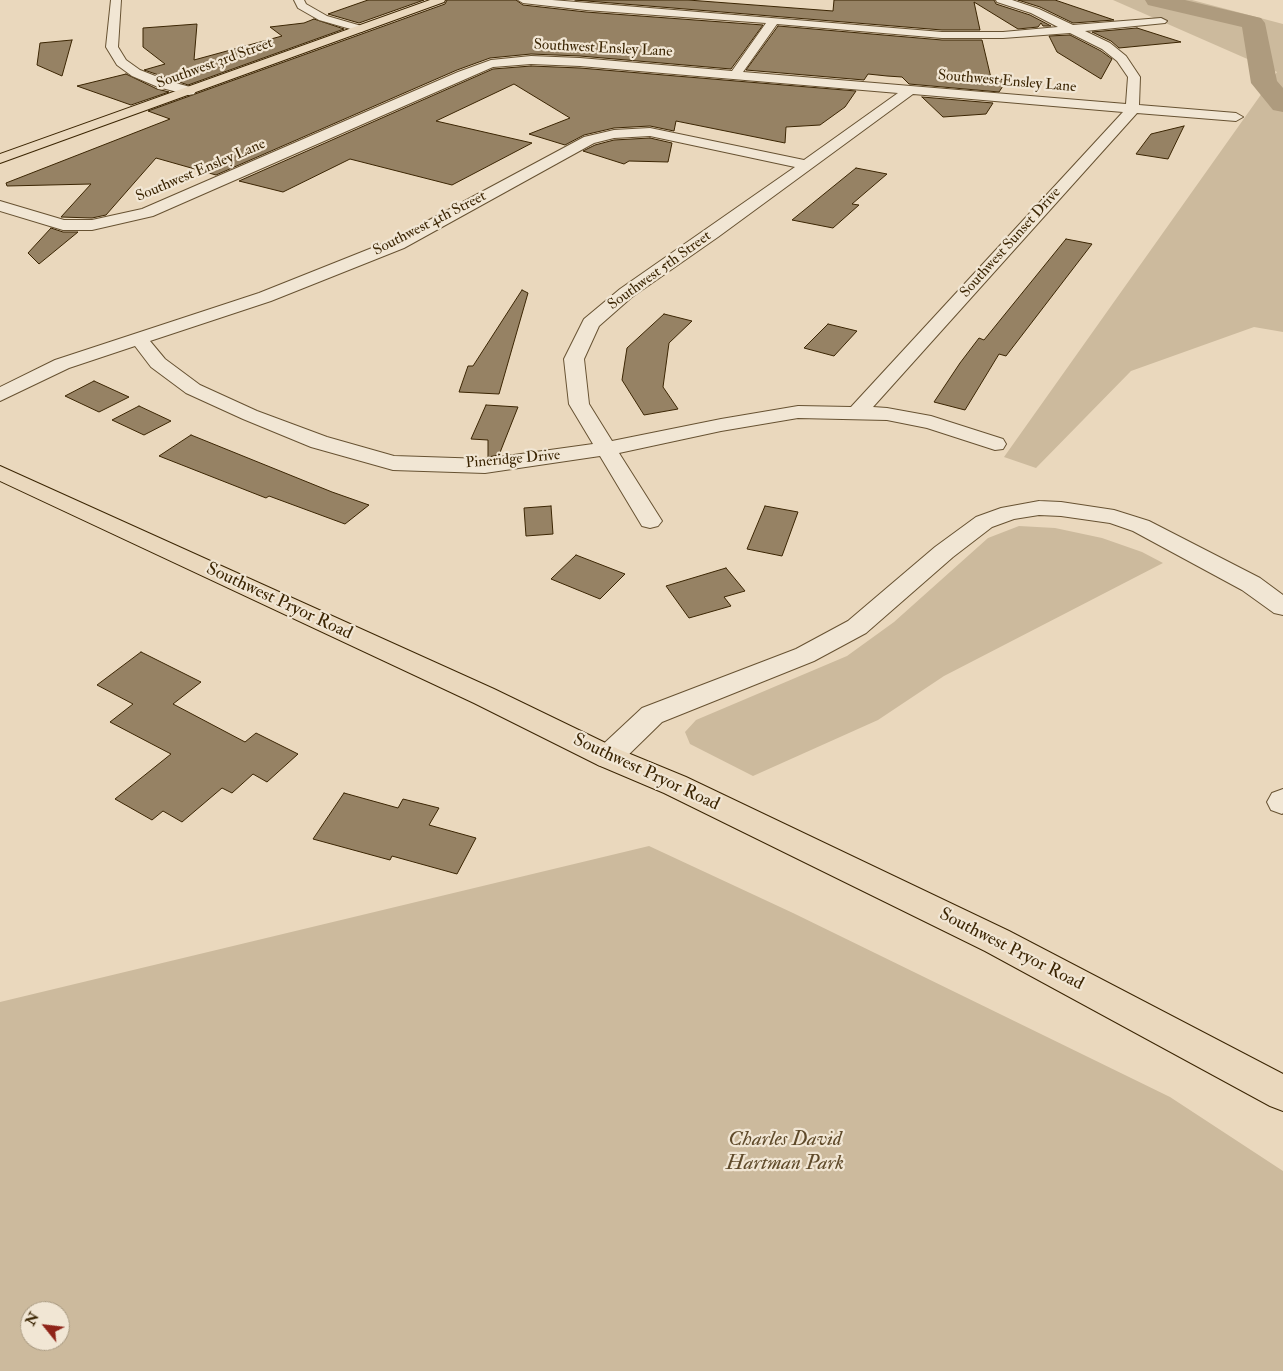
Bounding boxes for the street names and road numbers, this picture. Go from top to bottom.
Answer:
street label: Southwest 3rd Street [154,35,276,93]
street label: Southwest Ensley Lane [533,36,673,62]
street label: Southwest Ensley Lane [937,67,1077,97]
street label: Southwest Ensley Lane [134,136,268,206]
street label: Southwest Sunset Drive [957,184,1065,302]
street label: Southwest 4th Street [370,188,490,260]
street label: Southwest 5th Street [605,228,715,314]
street label: Pineridge Drive [465,447,561,473]
street label: Southwest Pryor Road [202,559,356,645]
street label: Southwest Pryor Road [569,730,723,816]
street label: Southwest Pryor Road [935,904,1087,996]

